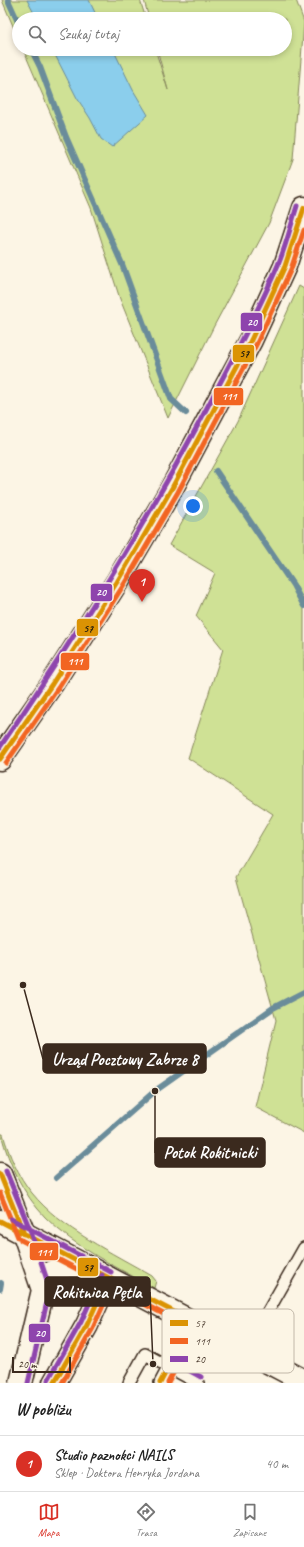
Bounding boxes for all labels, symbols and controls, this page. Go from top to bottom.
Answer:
search box [12,12,292,56]
icon: search [26,23,48,45]
text: Szukaj tutaj [58,25,119,44]
line badge: 20 [240,312,263,332]
text: 20 [247,315,258,329]
line badge: 57 [232,344,255,363]
text: 57 [239,346,250,360]
line badge: 111 [213,387,244,406]
text: 111 [222,389,237,403]
your location [183,496,203,516]
pin: 1 [129,569,155,602]
line badge: 20 [90,583,113,602]
text: 20 [96,585,107,599]
line badge: 57 [76,618,99,637]
text: 57 [83,621,94,635]
line badge: 111 [60,652,90,671]
text: 111 [68,654,83,668]
callout: Urząd Pocztowy Zabrze 8 [43,1044,206,1073]
text: Urząd Pocztowy Zabrze 8 [52,1049,200,1070]
callout: Potok Rokitnicki [155,1138,265,1167]
text: Potok Rokitnicki [163,1142,259,1163]
line badge: 111 [29,1242,59,1261]
text: 111 [37,1245,52,1259]
line badge: 57 [77,1257,99,1277]
text: 57 [83,1260,94,1274]
callout: Rokitnica Pętla [45,1277,150,1306]
text: Rokitnica Pętla [52,1282,143,1303]
legend [162,1309,294,1373]
text: 57 [195,1316,206,1330]
line badge: 20 [28,1323,51,1343]
text: 20 [35,1326,46,1340]
text: 111 [195,1334,211,1348]
text: 20 [195,1352,206,1366]
scale bar [12,1355,71,1374]
text: 20 m [18,1357,37,1371]
text: W pobliżu [16,1399,71,1420]
text: Studio paznokci NAILS [54,1446,173,1465]
text: 1 [26,1456,32,1472]
text: 40 m [266,1456,288,1472]
text: Sklep · Doktora Henryka Jordana [54,1465,199,1481]
tab: Mapa [38,1501,60,1539]
tab: Trasa [135,1501,157,1539]
tab: Zapisane [233,1501,266,1539]

